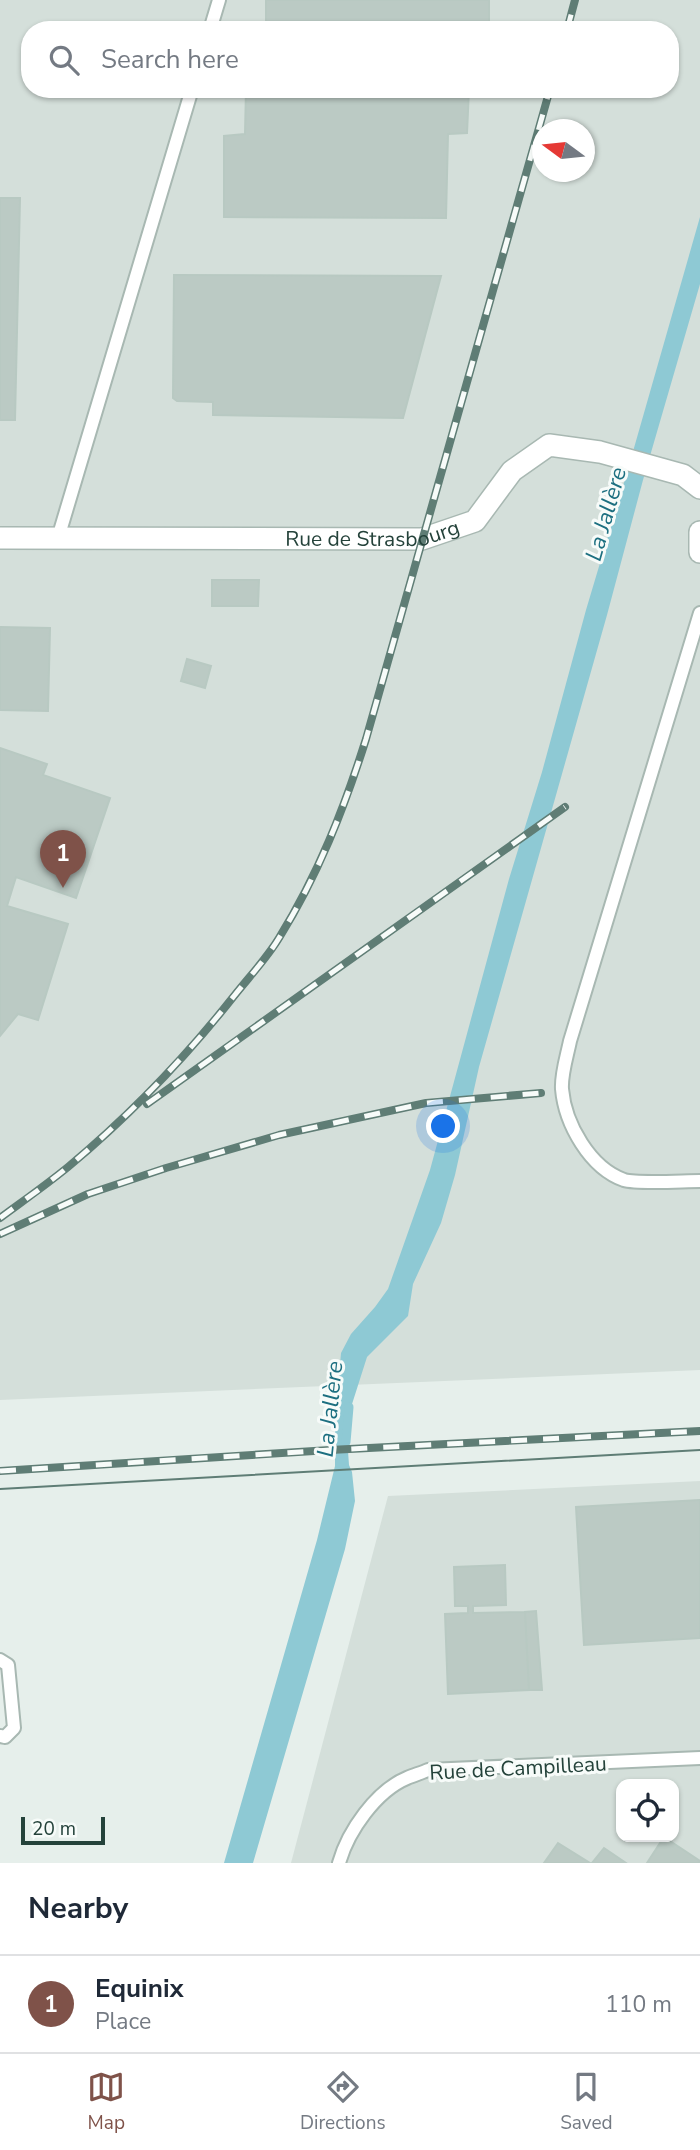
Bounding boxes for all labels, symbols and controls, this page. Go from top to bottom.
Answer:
search box [21,21,679,98]
icon: search [45,41,83,79]
text: Search here [101,42,239,77]
north arrow [532,119,595,182]
water label: La Jallère [578,463,634,565]
street label: Rue de Strasbourg [285,513,463,554]
pin: 1 [40,830,86,888]
your location [426,1109,460,1143]
water label: La Jallère [310,1359,350,1459]
street label: Rue de Campilleau [429,1749,607,1787]
map controls [616,1779,679,1842]
button: locate [616,1779,679,1842]
scale bar [21,1814,105,1846]
text: 20 m [32,1816,76,1842]
text: Nearby [28,1888,128,1929]
text: Equinix [95,1971,184,2006]
text: 1 [44,1989,58,2020]
text: 110 m [605,1989,672,2020]
text: Place [95,2006,151,2037]
tab: Map [87,2068,125,2136]
tab: Directions [300,2068,386,2136]
tab: Saved [560,2068,613,2136]

